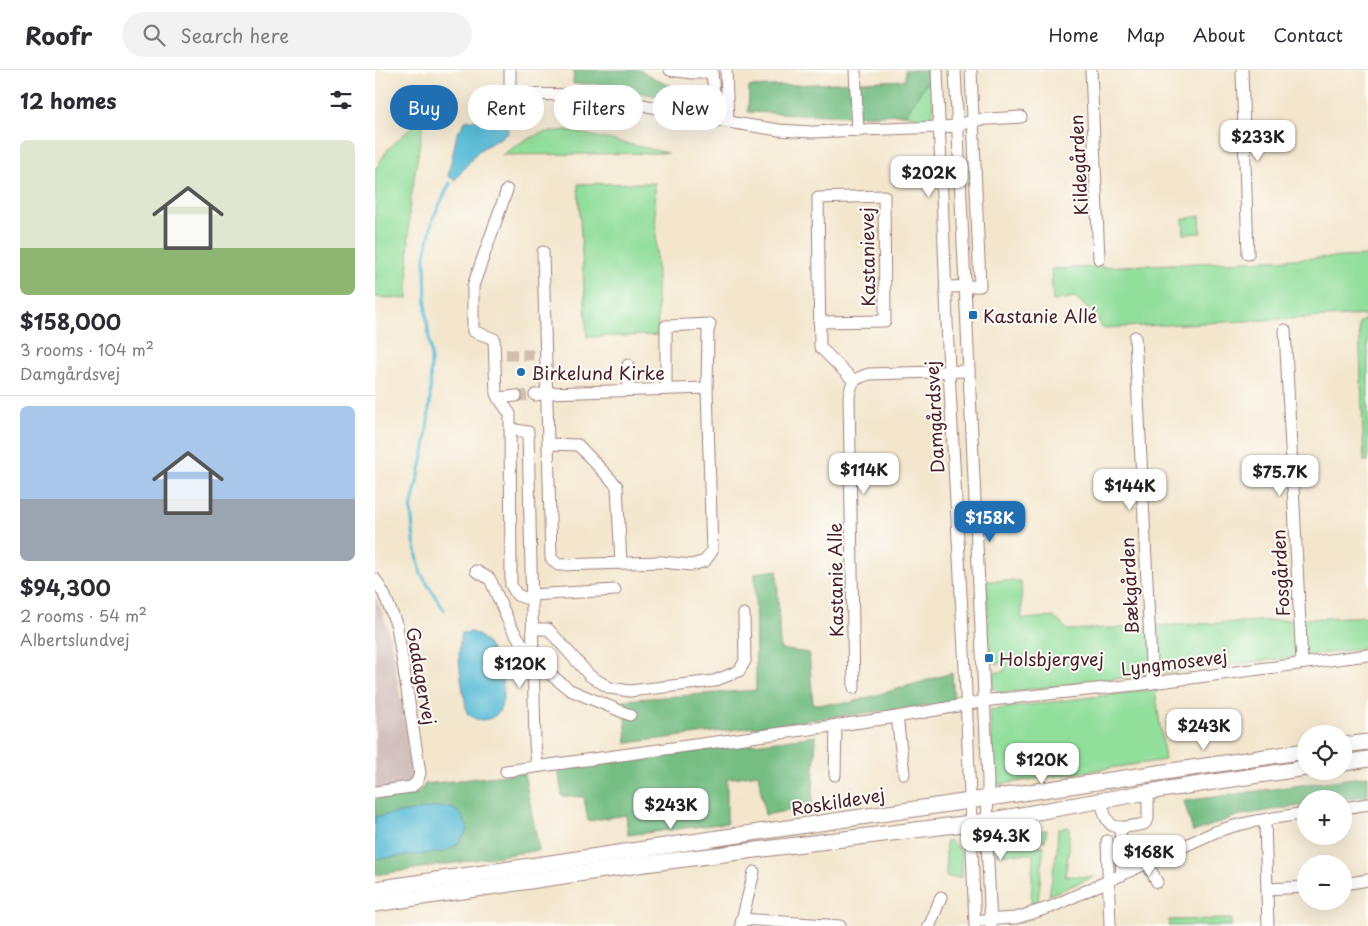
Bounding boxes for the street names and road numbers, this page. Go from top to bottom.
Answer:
street label: Kildegården [1062,114,1094,216]
street label: Kastanievej [853,207,881,307]
street label: Damgårdsvej [918,360,950,474]
street label: Kastanie Alle [821,522,849,637]
street label: Fosgården [1264,529,1296,617]
street label: Bækgården [1113,537,1145,635]
street label: Gadagervej [400,625,444,727]
street label: Lyngmosevej [1119,642,1229,682]
street label: Roskildevej [789,780,887,822]

